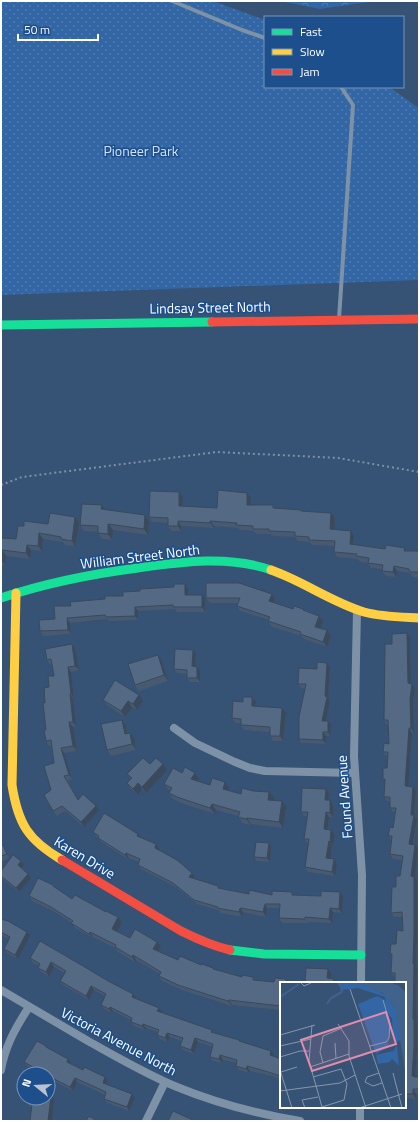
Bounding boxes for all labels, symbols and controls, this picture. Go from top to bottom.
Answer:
scale bar [18,16,98,42]
legend [264,16,404,88]
text: 50 m [24,20,50,39]
text: Fast [300,22,323,41]
text: Slow [300,42,325,61]
text: Jam [300,62,320,81]
park label: Pioneer Park [103,140,179,161]
street label: Lindsay Street North [149,295,271,319]
street label: William Street North [79,538,201,574]
street label: Found Avenue [331,755,357,839]
street label: Karen Drive [50,830,120,884]
inset map [280,982,406,1108]
street label: Victoria Avenue North [57,1002,181,1080]
north arrow [16,1066,56,1106]
text: N [18,1077,35,1089]

